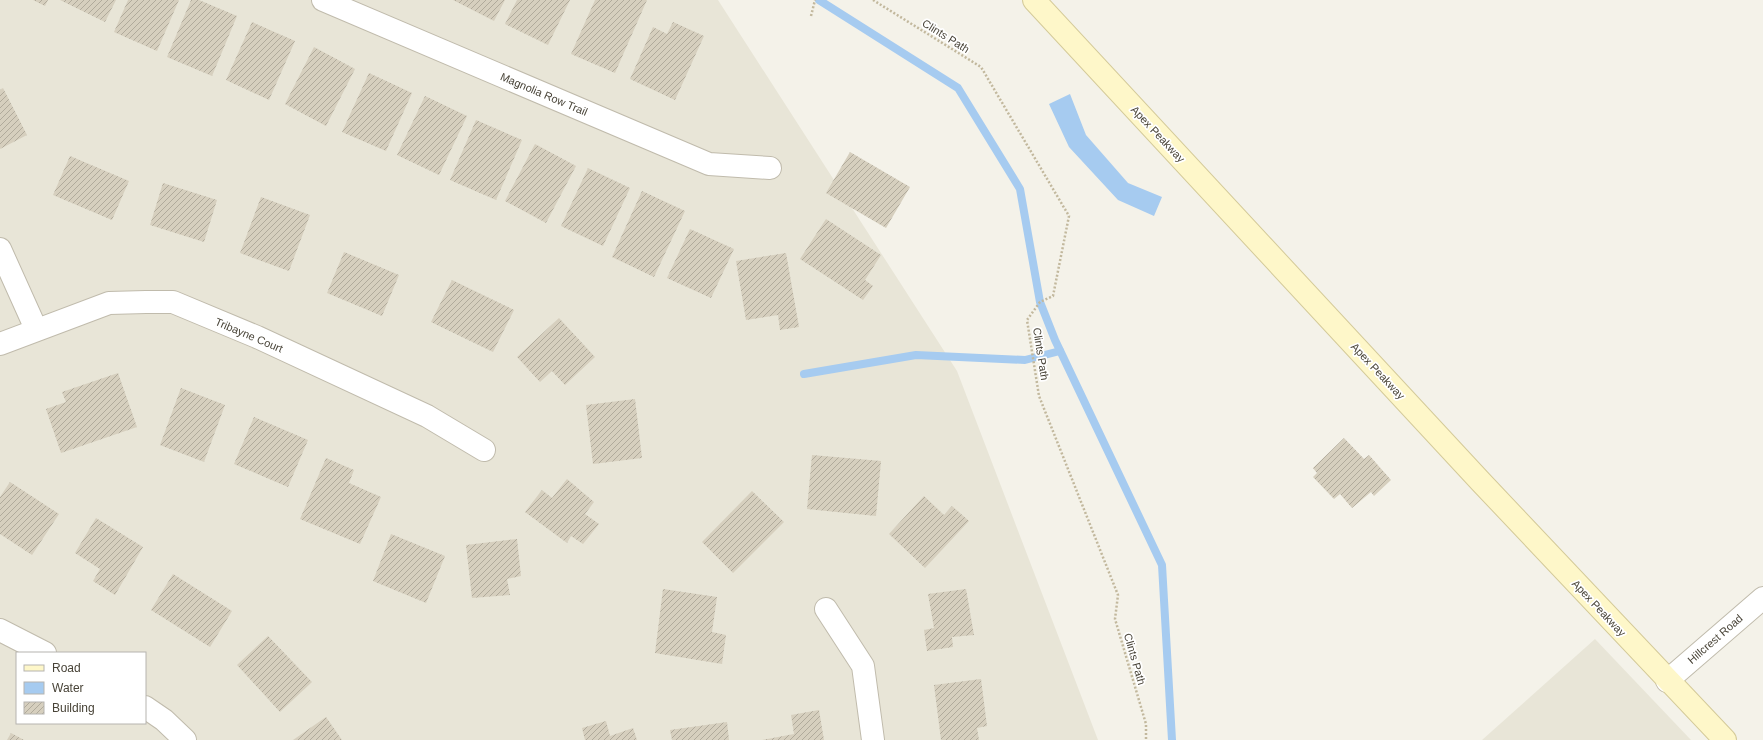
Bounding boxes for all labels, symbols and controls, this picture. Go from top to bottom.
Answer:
street label: Clints Path [920,17,972,55]
street label: Magnolia Row Trail [499,70,589,118]
street label: Apex Peakway [1129,103,1188,165]
street label: Tribayne Court [213,315,285,355]
street label: Clints Path [1031,327,1051,381]
street label: Apex Peakway [1349,340,1408,402]
street label: Apex Peakway [1570,577,1629,639]
street label: Hillcrest Road [1685,612,1745,666]
street label: Clints Path [1122,632,1148,686]
legend [16,652,146,724]
text: Road [52,661,81,675]
text: Water [52,681,84,695]
text: Building [52,701,95,715]

